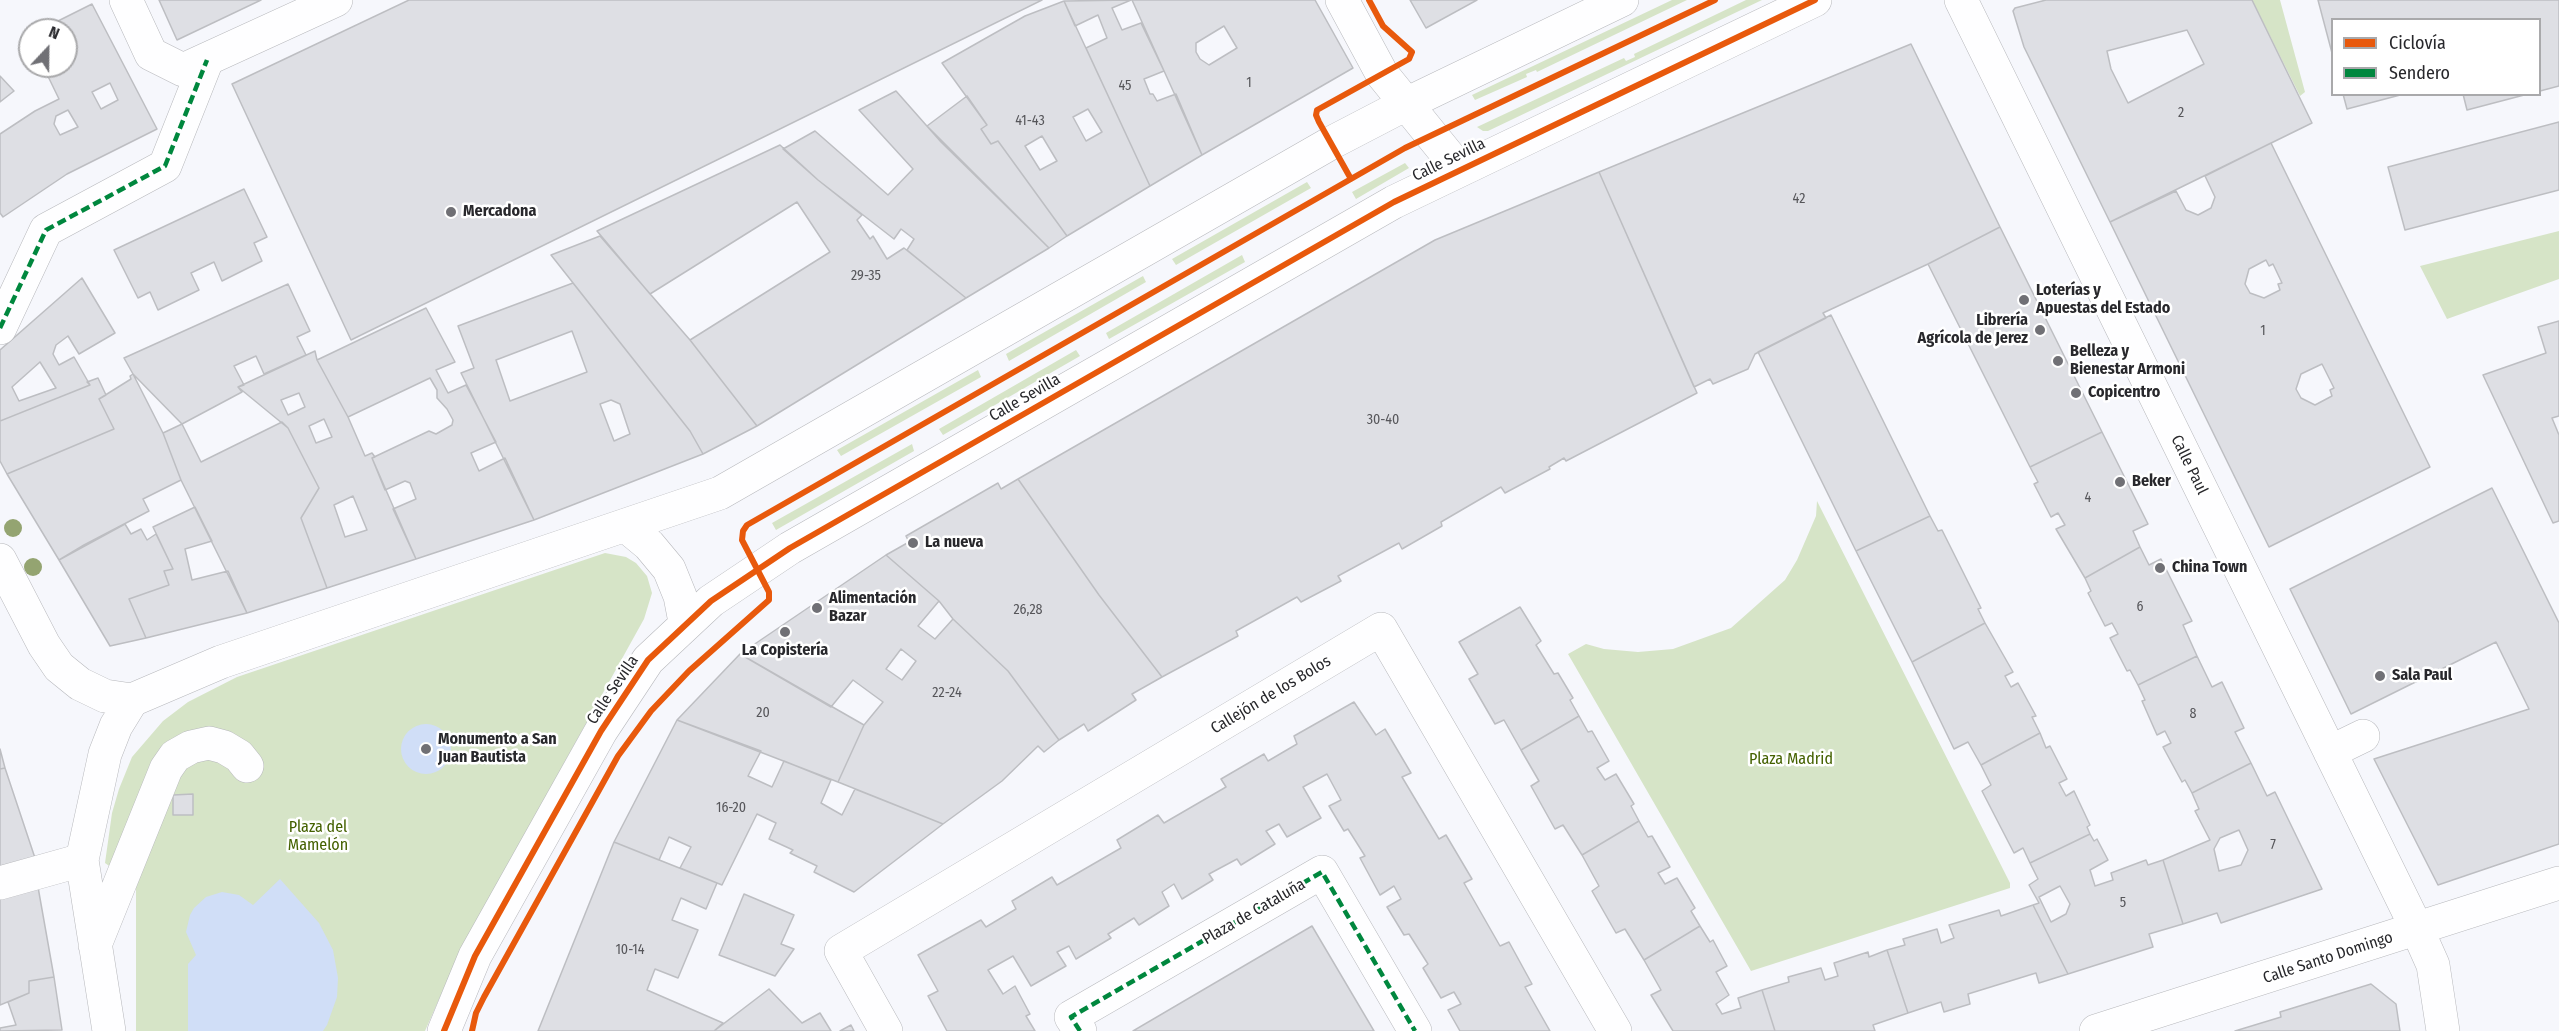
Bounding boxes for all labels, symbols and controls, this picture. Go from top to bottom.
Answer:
north arrow [18,18,78,78]
legend [2331,18,2541,96]
text: N [46,22,62,43]
text: Ciclovía [2389,32,2446,54]
text: Sendero [2389,62,2450,84]
house number: 1 [1246,75,1252,91]
house number: 45 [1118,78,1132,94]
house number: 2 [2178,105,2184,121]
house number: 41-43 [1015,113,1045,129]
street label: Calle Sevilla [1409,134,1489,186]
house number: 42 [1793,191,1805,207]
place label: Mercadona [463,202,536,222]
marker: Mercadona [444,205,458,219]
house number: 29-35 [851,268,881,284]
place label: Loterías y Apuestas del Estado [2036,281,2170,319]
marker: Loterías y Apuestas del Estado [2017,293,2031,307]
place label: Librería Agrícola de Jerez [1918,311,2028,349]
marker: Librería Agrícola de Jerez [2033,323,2047,337]
house number: 1 [2260,323,2266,339]
place label: Belleza y Bienestar Armoni [2070,342,2185,380]
marker: Belleza y Bienestar Armoni [2051,354,2065,368]
street label: Calle Sevilla [986,370,1064,426]
place label: Copicentro [2088,383,2160,403]
marker: Copicentro [2069,386,2083,400]
house number: 30-40 [1367,412,1399,428]
street label: Calle Paul [2166,432,2212,498]
place label: Beker [2132,472,2171,492]
marker: Beker [2113,475,2127,489]
house number: 4 [2085,490,2091,506]
place label: La nueva [925,533,983,553]
marker: La nueva [906,536,920,550]
place label: China Town [2172,558,2247,578]
marker: China Town [2153,561,2167,575]
place label: Alimentación Bazar [829,589,916,627]
house number: 6 [2137,599,2143,615]
marker: Alimentación Bazar [810,601,824,615]
house number: 26,28 [1013,602,1043,618]
marker: La Copistería [778,625,792,639]
place label: La Copistería [742,641,828,661]
street label: Calle Sevilla [583,652,643,728]
street label: Callejón de los Bolos [1208,652,1334,738]
place label: Sala Paul [2392,666,2452,686]
marker: Sala Paul [2373,669,2387,683]
house number: 22-24 [932,685,962,701]
house number: 20 [756,705,770,721]
house number: 8 [2190,706,2196,722]
place label: Monumento a San Juan Bautista [438,730,557,768]
marker: Monumento a San Juan Bautista [419,742,433,756]
park label: Plaza Madrid [1749,750,1833,770]
house number: 16-20 [716,800,746,816]
park label: Plaza del Mamelón [288,818,348,856]
house number: 7 [2270,837,2276,853]
street label: Plaza de Cataluña [1199,875,1309,949]
house number: 5 [2120,895,2126,911]
street label: Calle Santo Domingo [2261,928,2395,988]
house number: 10-14 [615,942,645,958]

